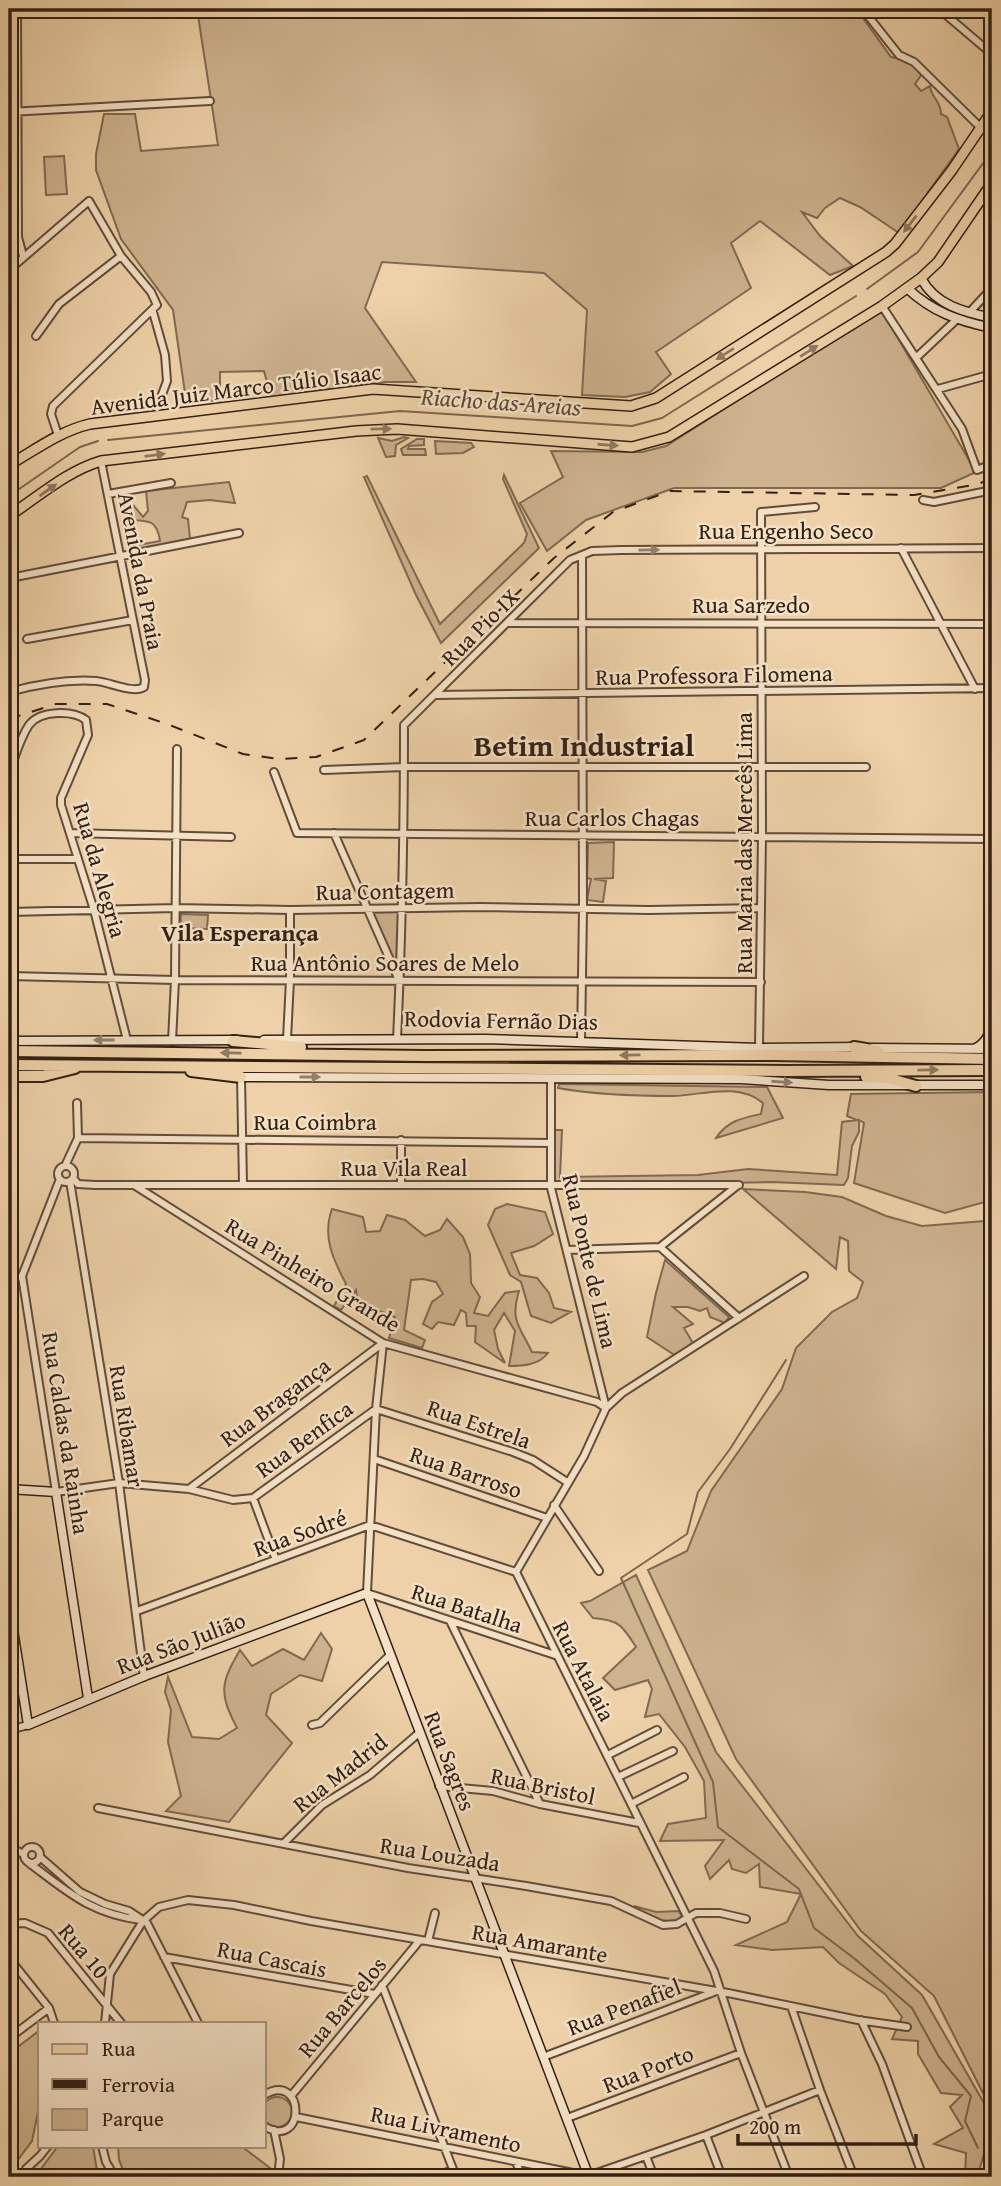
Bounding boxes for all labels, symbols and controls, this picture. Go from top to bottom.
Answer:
one-way arrow [903,215,918,233]
one-way arrow [800,344,819,357]
one-way arrow [715,347,735,360]
street label: Avenida Juiz Marco Túlio Isaac [89,354,383,423]
water label: Riacho das Areias [419,378,582,425]
one-way arrow [370,424,392,435]
one-way arrow [597,440,619,451]
one-way arrow [144,449,166,460]
one-way arrow [39,483,57,497]
street label: Avenida da Praia [110,489,173,653]
street label: Rua Engenho Seco [699,514,874,547]
one-way arrow [638,544,660,556]
street label: Rua Pio IX [433,580,526,673]
street label: Rua Sarzedo [692,588,810,621]
street label: Rua Professora Filomena [595,656,833,693]
street label: Rua Maria das Mercês Lima [727,712,760,974]
district label: Betim Industrial [474,723,694,767]
street label: Rua da Alegria [65,798,136,941]
street label: Rua Carlos Chagas [525,801,699,834]
street label: Rua Contagem [315,873,455,908]
district label: Vila Esperança [161,915,320,950]
street label: Rua Antônio Soares de Melo [251,946,519,979]
street label: Rodovia Fernão Dias [404,1001,598,1038]
one-way arrow [93,1035,115,1046]
one-way arrow [220,1047,242,1059]
one-way arrow [619,1049,641,1061]
one-way arrow [917,1064,939,1076]
one-way arrow [299,1071,321,1083]
one-way arrow [771,1077,793,1088]
street label: Rua Coimbra [253,1105,377,1138]
street label: Rua Vila Real [341,1151,467,1184]
street label: Rua Ponte de Lima [554,1170,627,1351]
street label: Rua Pinheiro Grande [219,1209,407,1340]
street label: Rua Caldas da Rainha [34,1329,99,1537]
street label: Rua Bragança [212,1349,337,1454]
street label: Rua Ribamar [102,1362,154,1490]
street label: Rua Estrela [423,1390,536,1457]
street label: Rua Benfica [248,1392,359,1485]
street label: Rua Barroso [406,1437,527,1506]
street label: Rua Sodré [249,1500,351,1565]
street label: Rua Batalha [407,1574,527,1641]
street label: Rua São Julião [112,1603,250,1682]
street label: Rua Atalaia [545,1615,624,1727]
street label: Rua Sagres [416,1706,485,1815]
street label: Rua Madrid [285,1725,394,1820]
street label: Rua Bristol [488,1758,598,1813]
street label: Rua Louzada [378,1828,503,1879]
street label: Rua Amarante [470,1914,611,1971]
street label: Rua 10 [51,1916,118,1986]
street label: Rua Cascais [215,1932,330,1985]
street label: Rua Barcelos [289,1949,394,2064]
street label: Rua Penafiel [562,1970,686,2043]
legend [38,2022,266,2148]
text: Rua [102,2033,135,2064]
street label: Rua Porto [598,2036,698,2101]
text: Ferrovia [102,2069,175,2100]
street label: Rua Livramento [368,2096,524,2161]
scale bar [738,2102,917,2146]
text: Parque [102,2103,164,2134]
text: 200 m [749,2111,801,2142]

